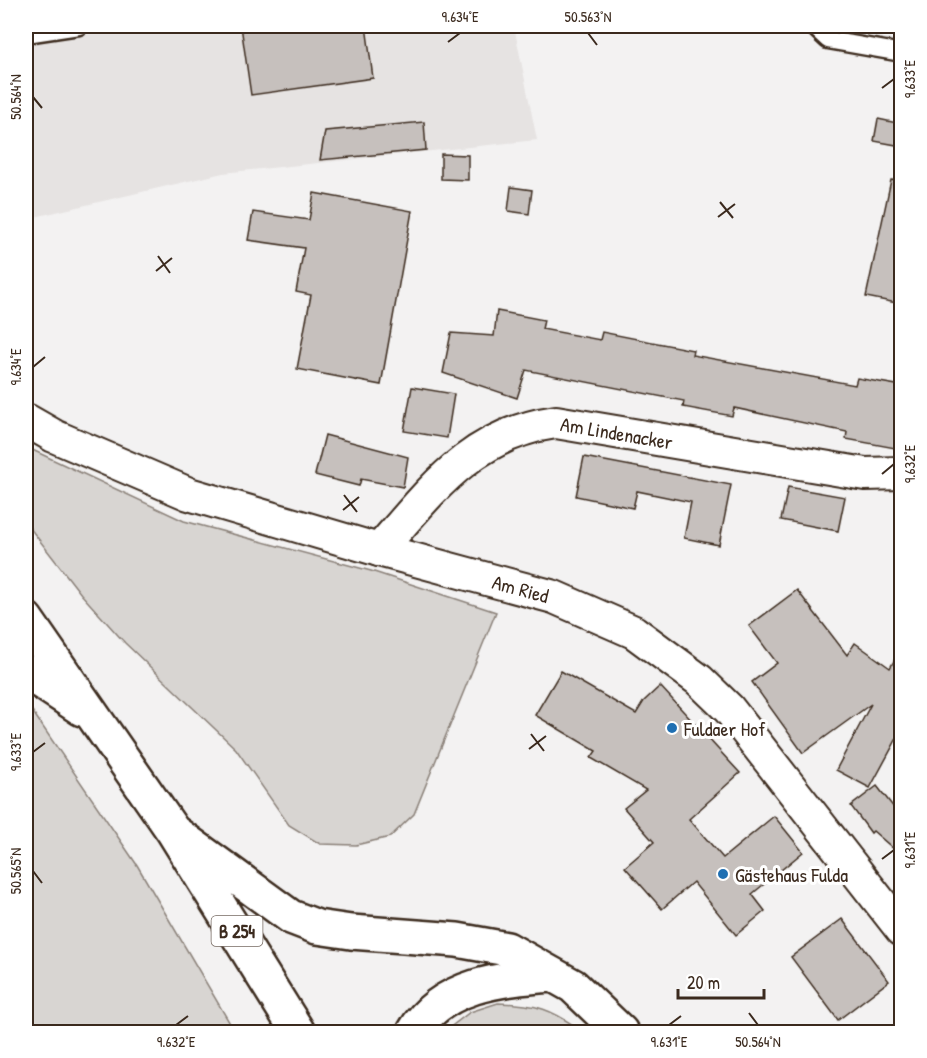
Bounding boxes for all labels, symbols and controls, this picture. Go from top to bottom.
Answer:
text: 9.634°E [441,6,479,27]
text: 50.563°N [565,6,611,27]
text: 9.633°E [899,60,920,98]
text: 50.564°N [5,74,26,120]
text: 9.634°E [5,348,26,386]
street label: Am Lindenacker [559,410,675,455]
text: 9.632°E [899,444,920,483]
street label: Am Ried [490,568,552,609]
place label: Fuldaer Hof [683,715,765,742]
marker: Fuldaer Hof [665,721,679,735]
text: 9.633°E [5,733,26,771]
text: 9.631°E [899,831,920,868]
text: 50.565°N [5,848,26,894]
place label: Gästehaus Fulda [735,861,848,888]
marker: Gästehaus Fulda [716,867,730,881]
road number: B 254 [212,916,262,946]
scale bar [678,962,764,1000]
text: 20 m [687,970,720,995]
text: 9.632°E [157,1031,196,1052]
text: 9.631°E [651,1031,688,1052]
text: 50.564°N [735,1031,781,1052]

